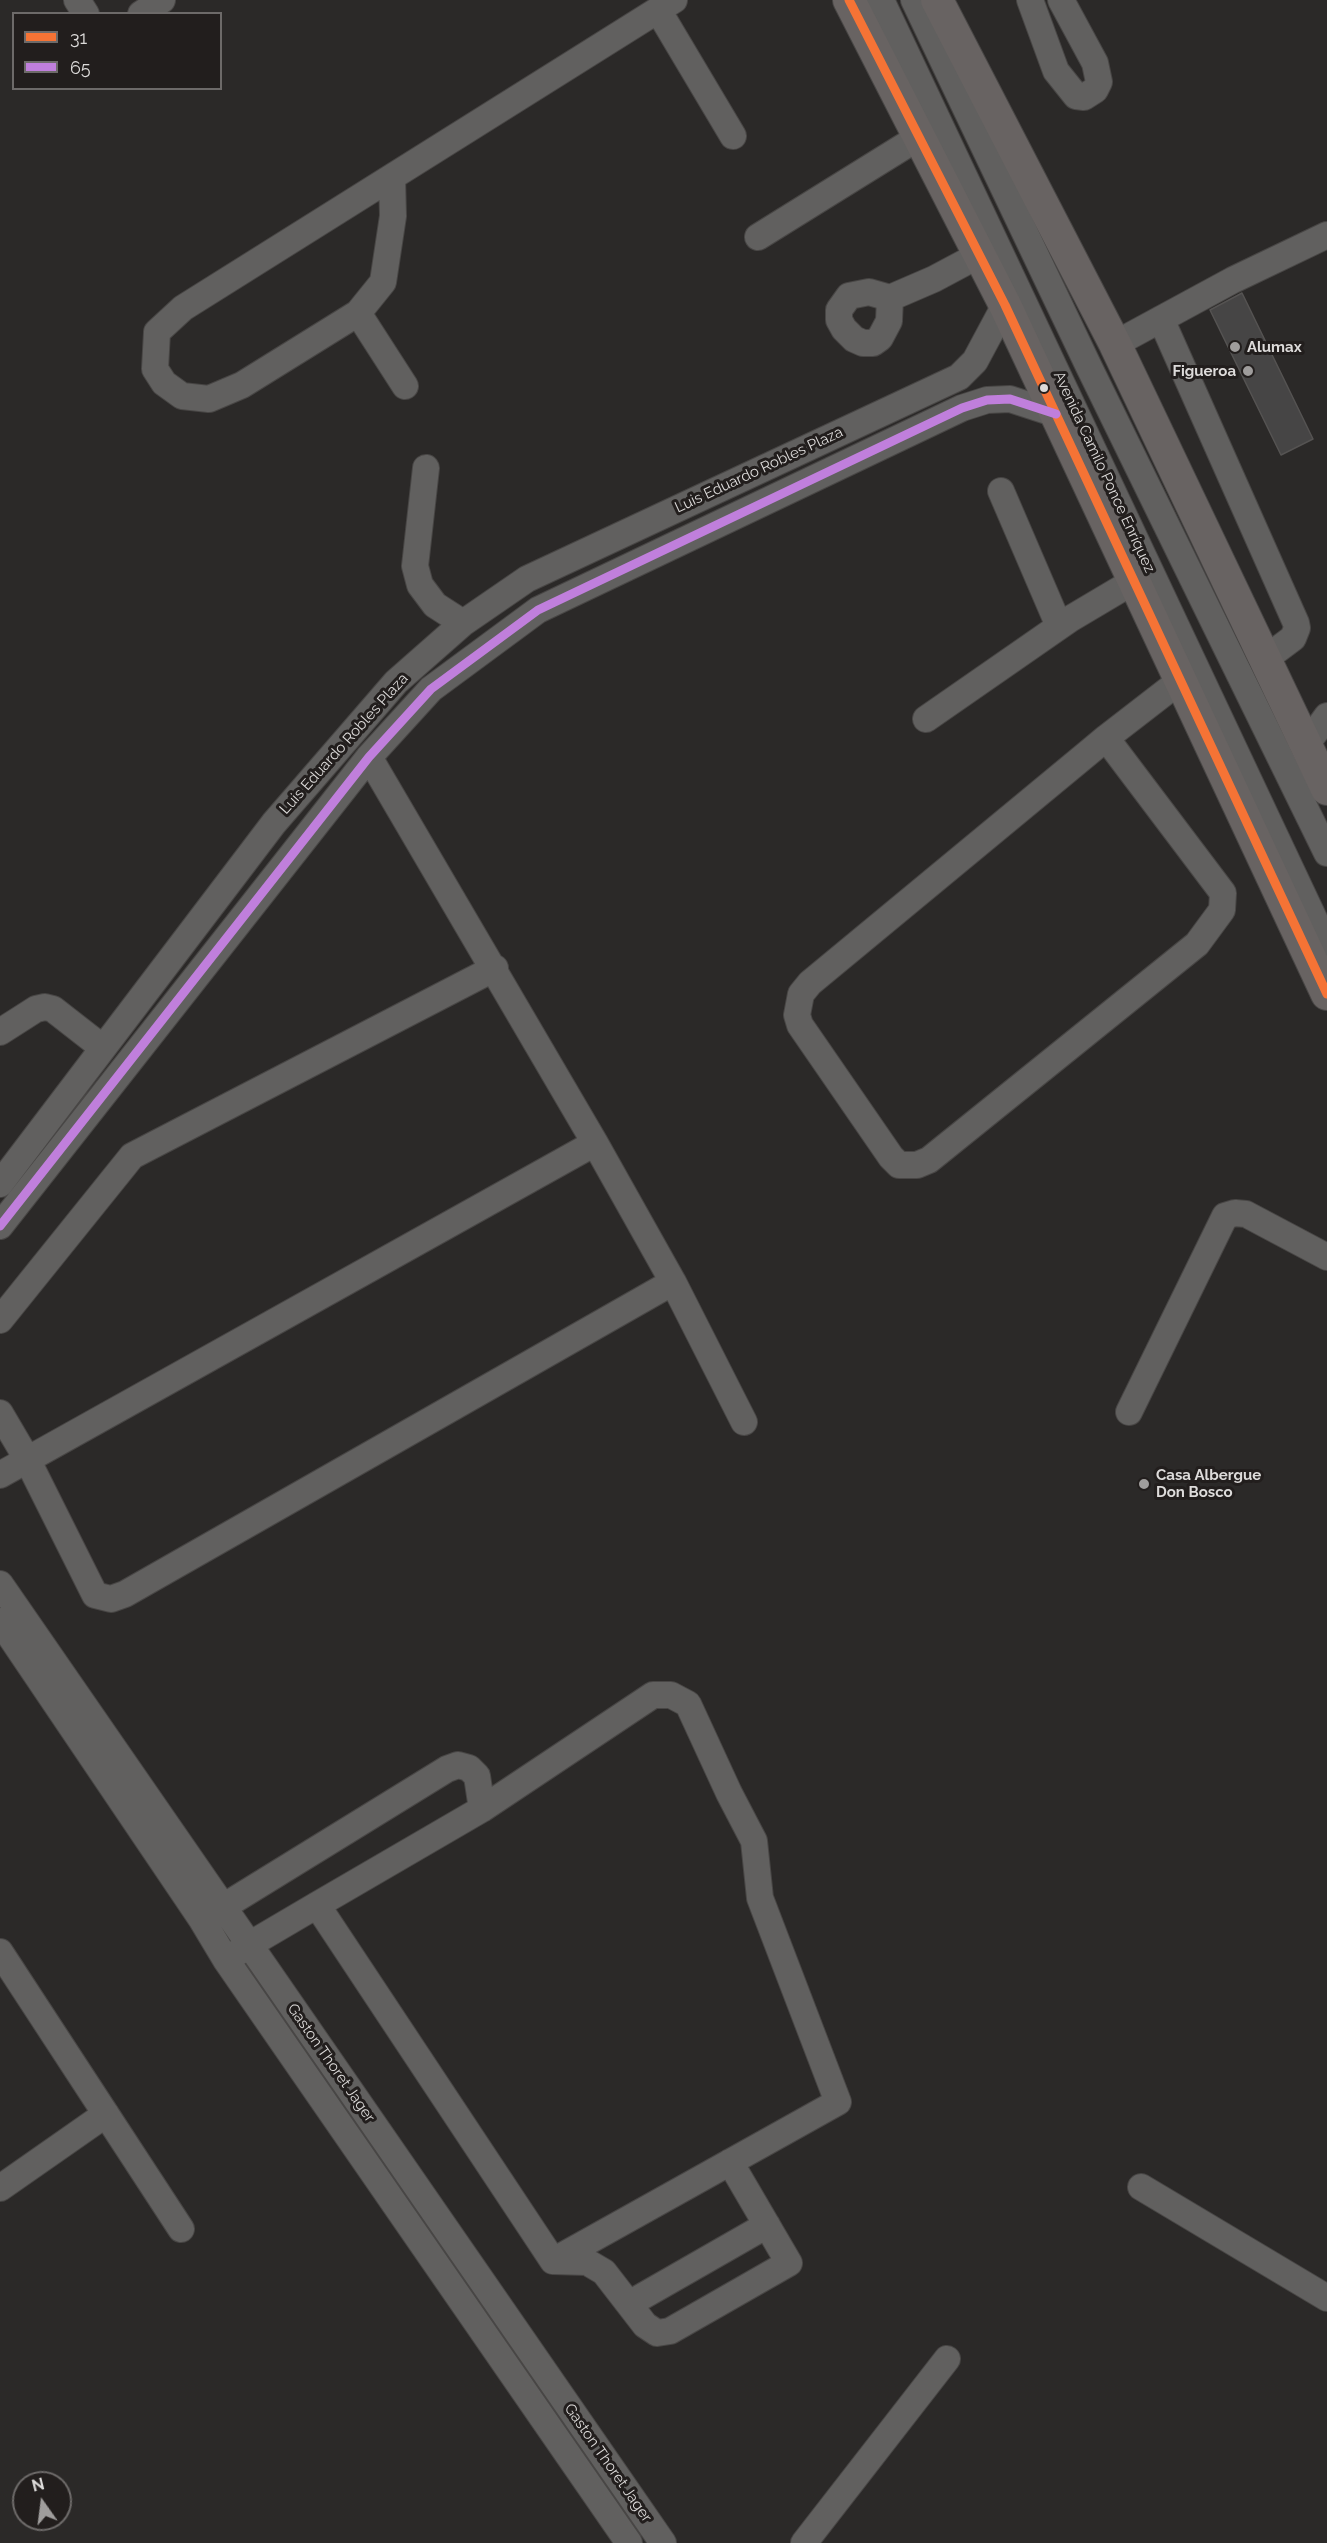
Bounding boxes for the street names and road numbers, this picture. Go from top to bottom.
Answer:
street label: Avenida Camilo Ponce Enríquez [1049,368,1159,576]
street label: Luis Eduardo Robles Plaza [672,423,846,517]
street label: Luis Eduardo Robles Plaza [276,670,412,818]
street label: Gaston Thoret Jager [283,2000,379,2126]
street label: Gaston Thoret Jager [560,2400,656,2526]

